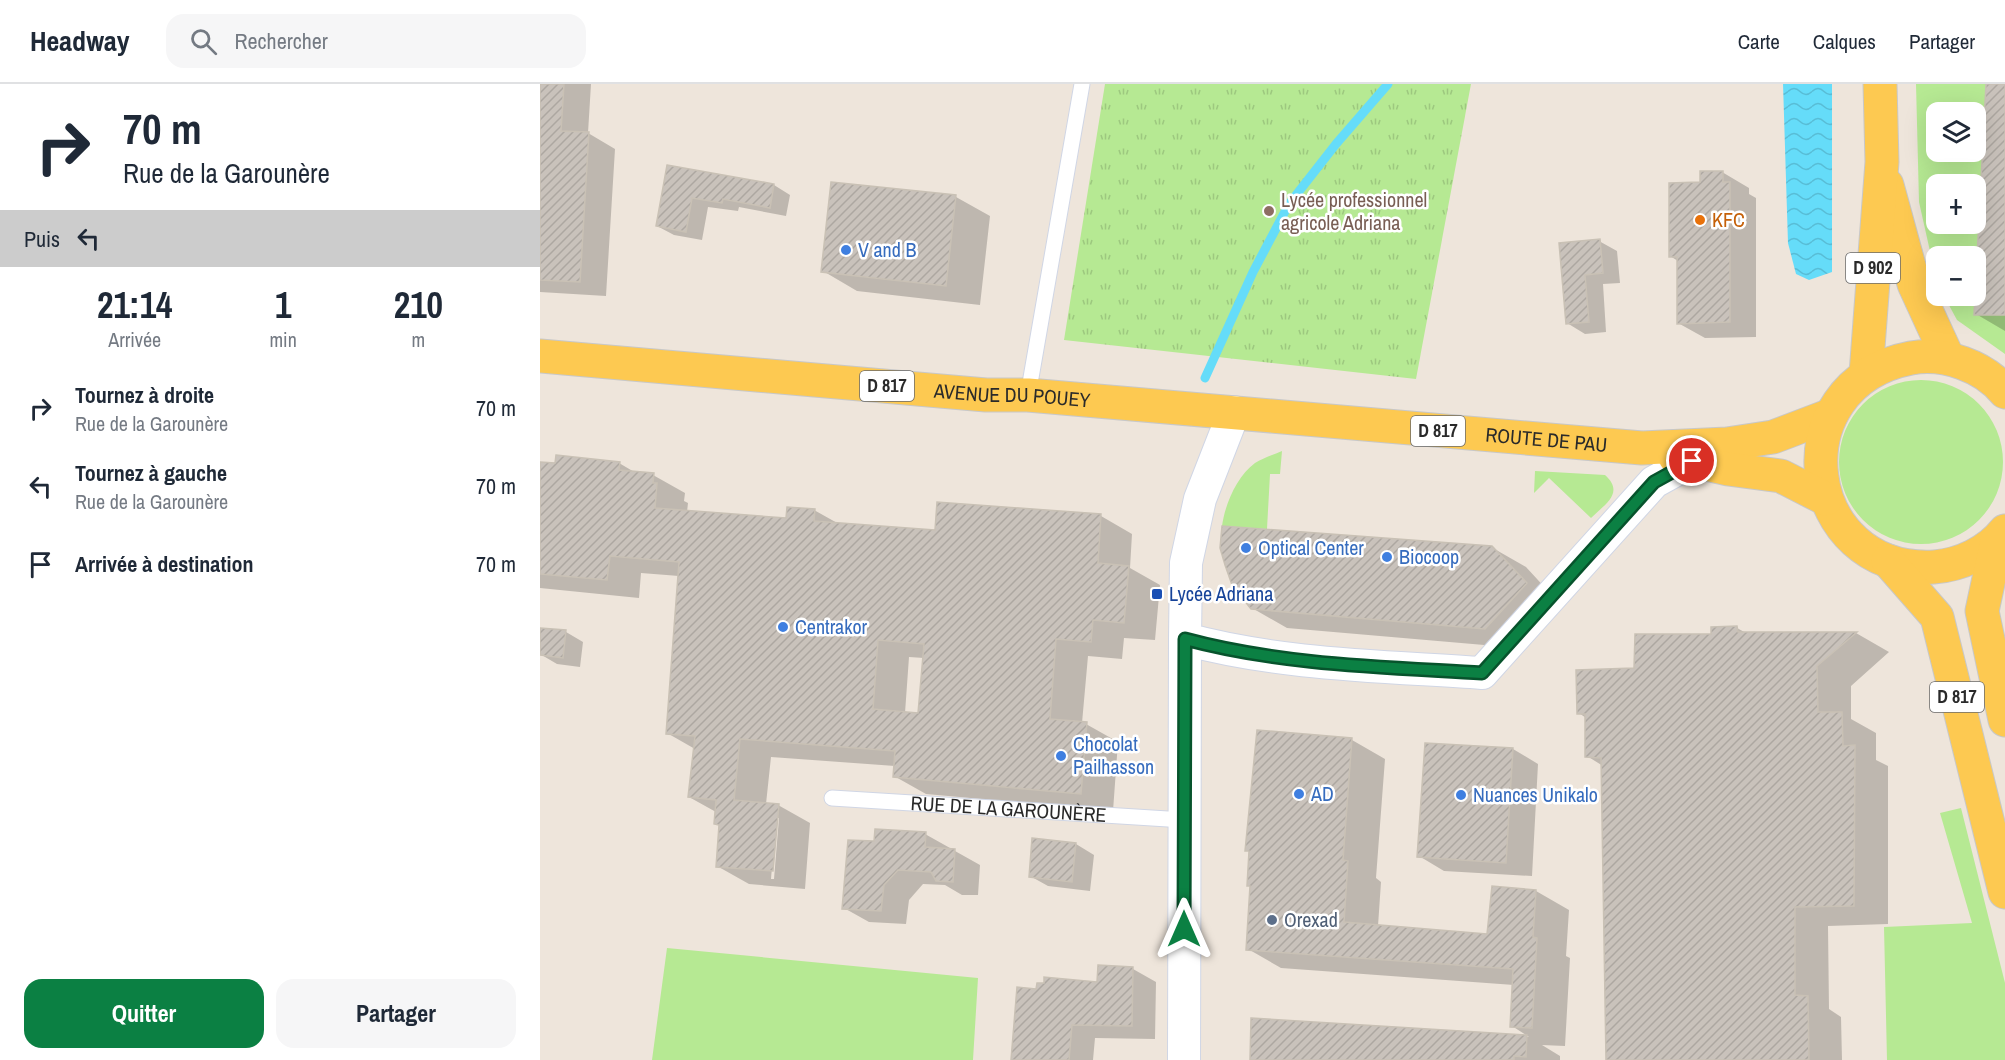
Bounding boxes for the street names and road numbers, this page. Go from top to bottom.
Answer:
road number: D 902 [1846,253,1900,283]
road number: D 817 [860,371,914,401]
street label: AVENUE DU POUEY [932,376,1092,413]
road number: D 817 [1411,416,1465,446]
street label: ROUTE DE PAU [1485,421,1608,458]
road number: D 817 [1930,682,1984,712]
street label: RUE DE LA GAROUNÈRE [910,789,1107,828]

